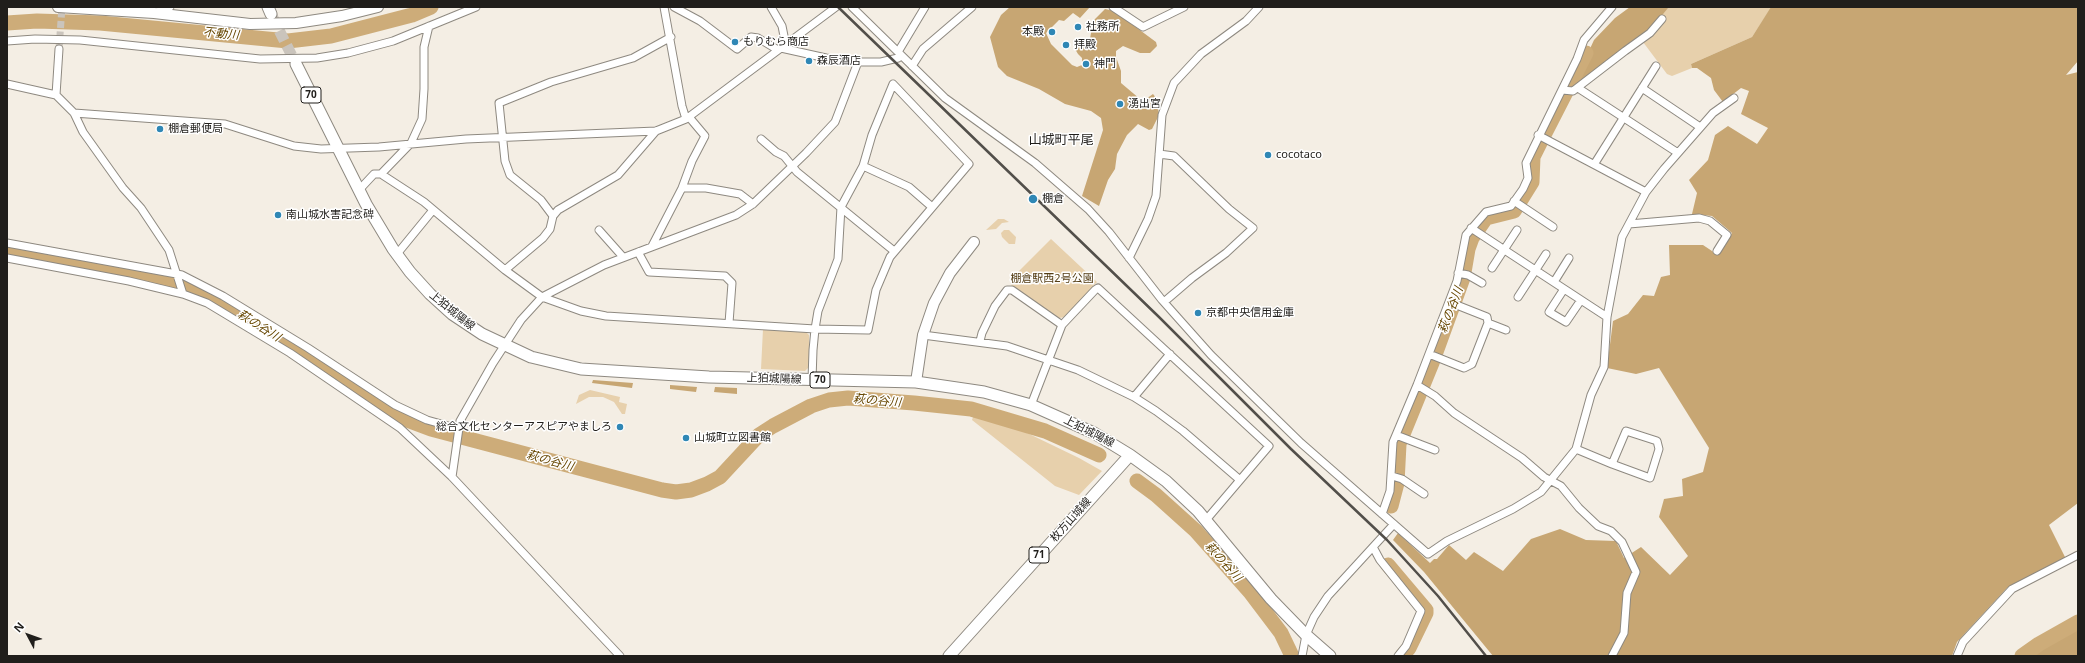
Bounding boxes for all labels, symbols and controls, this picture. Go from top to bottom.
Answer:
place label: 社務所 [1086,20,1119,34]
marker: 社務所 [1073,22,1083,32]
water label: 不動川 [202,25,240,43]
place label: 本殿 [1022,25,1044,39]
marker: 本殿 [1047,27,1057,37]
place label: もりむら商店 [743,35,809,49]
marker: もりむら商店 [730,37,740,47]
place label: 拝殿 [1074,38,1096,52]
marker: 拝殿 [1061,40,1071,50]
place label: 森辰酒店 [817,54,861,68]
marker: 森辰酒店 [804,56,814,66]
place label: 神門 [1094,57,1116,71]
marker: 神門 [1081,59,1091,69]
road number: 70 [301,87,321,103]
place label: 湧出宮 [1128,97,1161,111]
marker: 湧出宮 [1115,99,1125,109]
place label: 棚倉郵便局 [168,122,223,136]
marker: 棚倉郵便局 [155,124,165,134]
district label: 山城町平尾 [1029,132,1093,148]
place label: cocotaco [1276,148,1322,162]
marker: cocotaco [1263,150,1273,160]
place label: 棚倉 [1042,192,1064,206]
marker: 棚倉 [1027,193,1039,205]
place label: 南山城水害記念碑 [286,208,374,222]
marker: 南山城水害記念碑 [273,210,283,220]
park label: 棚倉駅西2号公園 [1010,272,1094,286]
water label: 萩の谷川 [1436,285,1466,335]
street label: 上狛城陽線 [426,289,478,333]
place label: 京都中央信用金庫 [1206,306,1294,320]
water label: 萩の谷川 [235,307,283,345]
marker: 京都中央信用金庫 [1193,308,1203,318]
street label: 上狛城陽線 [746,371,802,387]
road number: 70 [810,372,830,388]
water label: 萩の谷川 [852,392,902,410]
street label: 上狛城陽線 [1062,414,1116,450]
place label: 総合文化センターアスピアやましろ [436,420,612,434]
marker: 総合文化センターアスピアやましろ [615,422,625,432]
place label: 山城町立図書館 [694,431,771,445]
marker: 山城町立図書館 [681,433,691,443]
water label: 萩の谷川 [525,448,575,474]
street label: 枚方山城線 [1048,495,1094,545]
water label: 萩の谷川 [1202,539,1244,585]
road number: 71 [1029,547,1049,563]
north arrow [8,615,48,655]
text: N [10,619,27,635]

